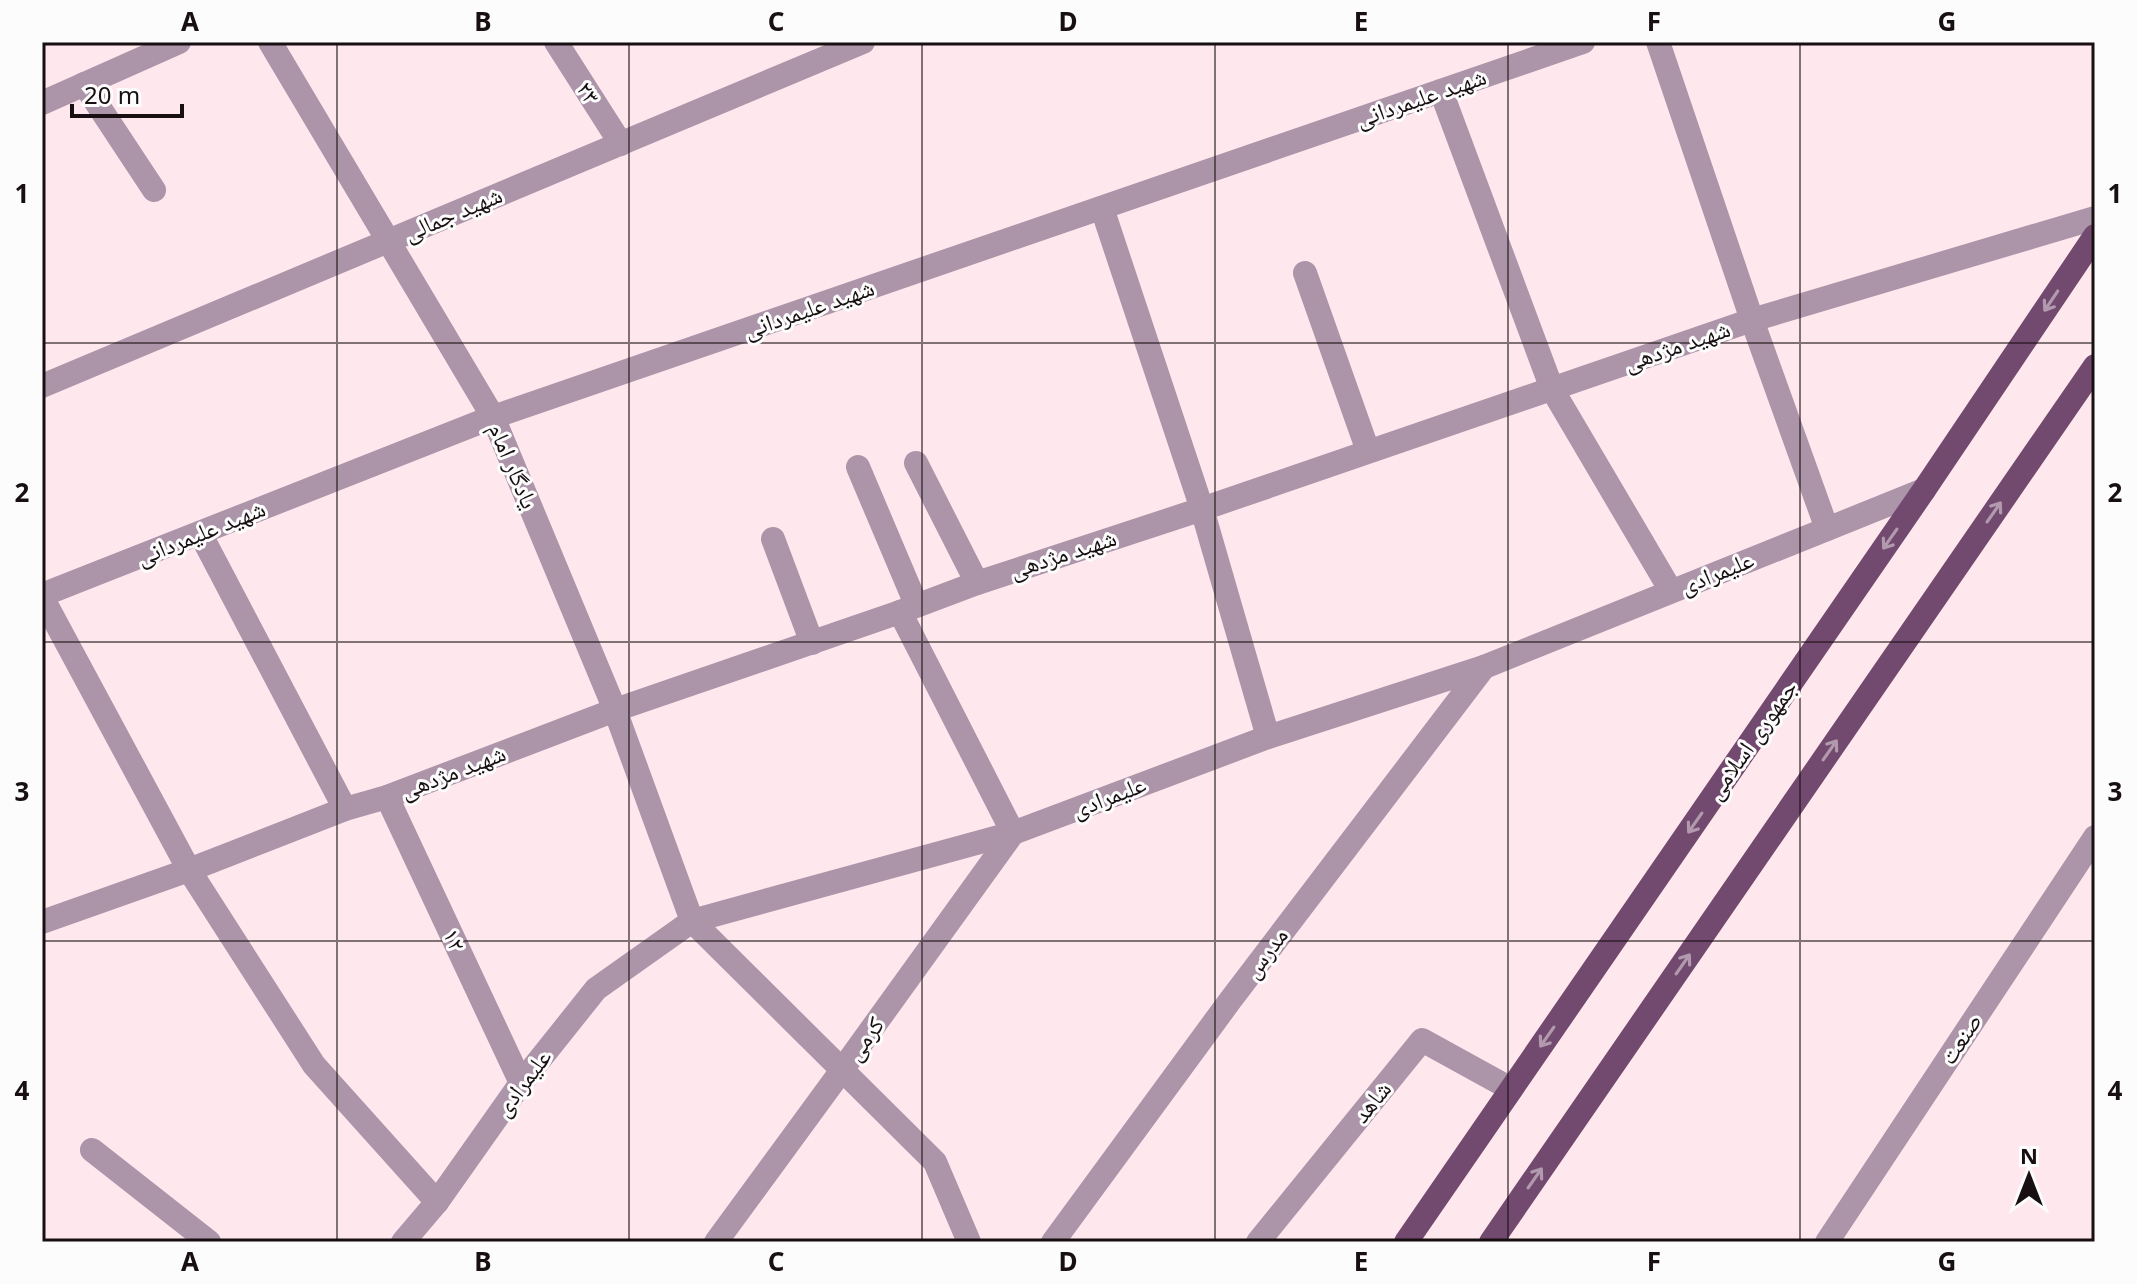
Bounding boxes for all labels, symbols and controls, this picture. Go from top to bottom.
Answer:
text: A [181,3,199,39]
text: B [474,3,492,39]
text: C [768,3,784,39]
text: D [1058,3,1078,39]
text: E [1354,3,1368,39]
text: F [1647,3,1661,39]
text: G [1938,3,1956,39]
street label: شهید علیمردانی [1351,59,1490,134]
scale bar [72,68,182,118]
street label: ۲۳ [570,74,609,110]
text: 20 m [84,78,140,111]
text: 1 [15,175,29,211]
text: 1 [2108,175,2122,211]
street label: شهید جمالی [398,177,507,248]
street label: شهید علیمردانی [739,270,878,345]
one-way arrow [2043,289,2060,311]
street label: شهید مژدهی [1619,311,1734,378]
street label: یادگار امام [481,417,547,514]
text: 2 [15,474,30,510]
text: 2 [2108,474,2123,510]
street label: شهید علیمردانی [131,491,270,572]
one-way arrow [1986,502,2002,524]
street label: شهید مژدهی [1005,520,1120,585]
one-way arrow [1882,528,1898,550]
street label: علیمرادی [1675,542,1758,601]
street label: جمهوری اسلامی [1697,673,1804,806]
street label: شهید مژدهی [395,735,510,806]
one-way arrow [1822,739,1838,761]
street label: علیمرادی [1067,766,1150,825]
text: 3 [15,773,29,809]
text: 3 [2108,773,2122,809]
one-way arrow [1687,811,1703,833]
street label: مدرس [1235,920,1295,984]
street label: ۱۲ [436,923,475,956]
one-way arrow [1675,953,1691,975]
street label: صنعت [1931,1006,1989,1070]
street label: کرمی [837,1009,891,1067]
one-way arrow [1539,1025,1555,1047]
street label: علیمرادی [486,1042,558,1123]
text: 4 [15,1072,30,1108]
text: 4 [2108,1072,2123,1108]
street label: شاهد [1344,1073,1398,1129]
north arrow [1989,1136,2069,1216]
text: N [2020,1140,2038,1170]
one-way arrow [1527,1167,1543,1189]
text: A [181,1243,199,1279]
text: B [474,1243,492,1279]
text: C [768,1243,784,1279]
text: D [1058,1243,1078,1279]
text: E [1354,1243,1368,1279]
text: F [1647,1243,1661,1279]
text: G [1938,1243,1956,1279]

